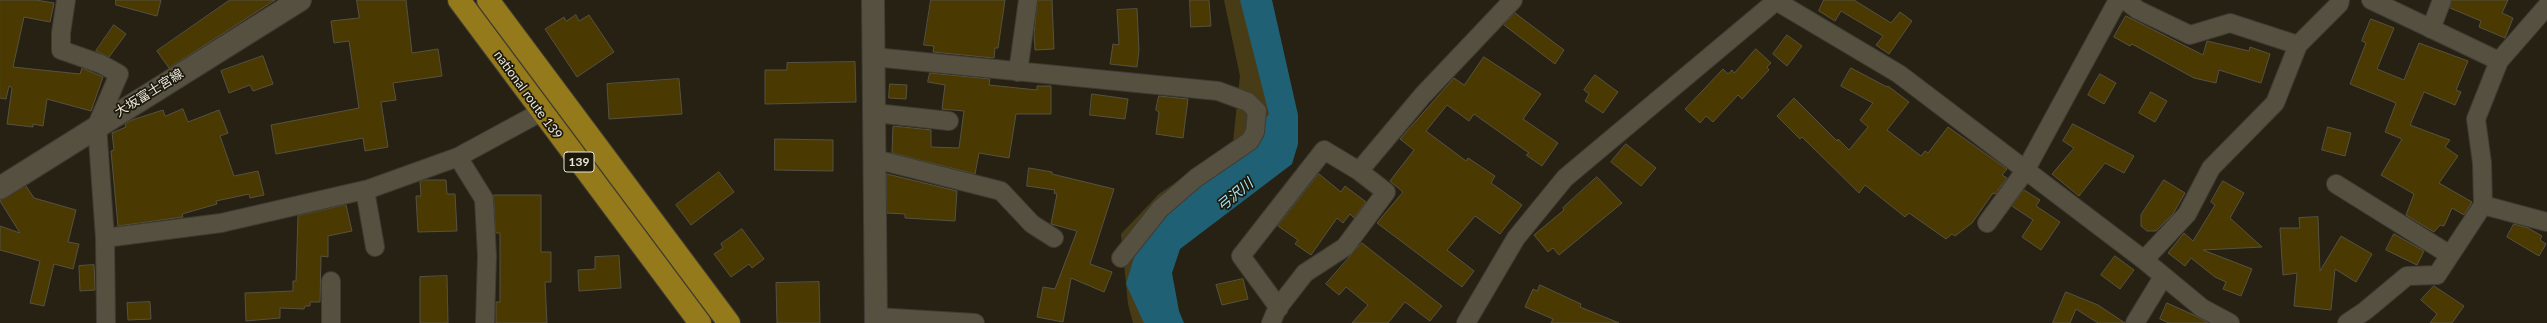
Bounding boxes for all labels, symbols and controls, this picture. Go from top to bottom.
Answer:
street label: national route 139 [491,48,565,142]
street label: 大坂富士宮線 [112,66,186,120]
road number: 139 [564,152,594,172]
water label: 弓沢川 [1214,175,1256,215]

